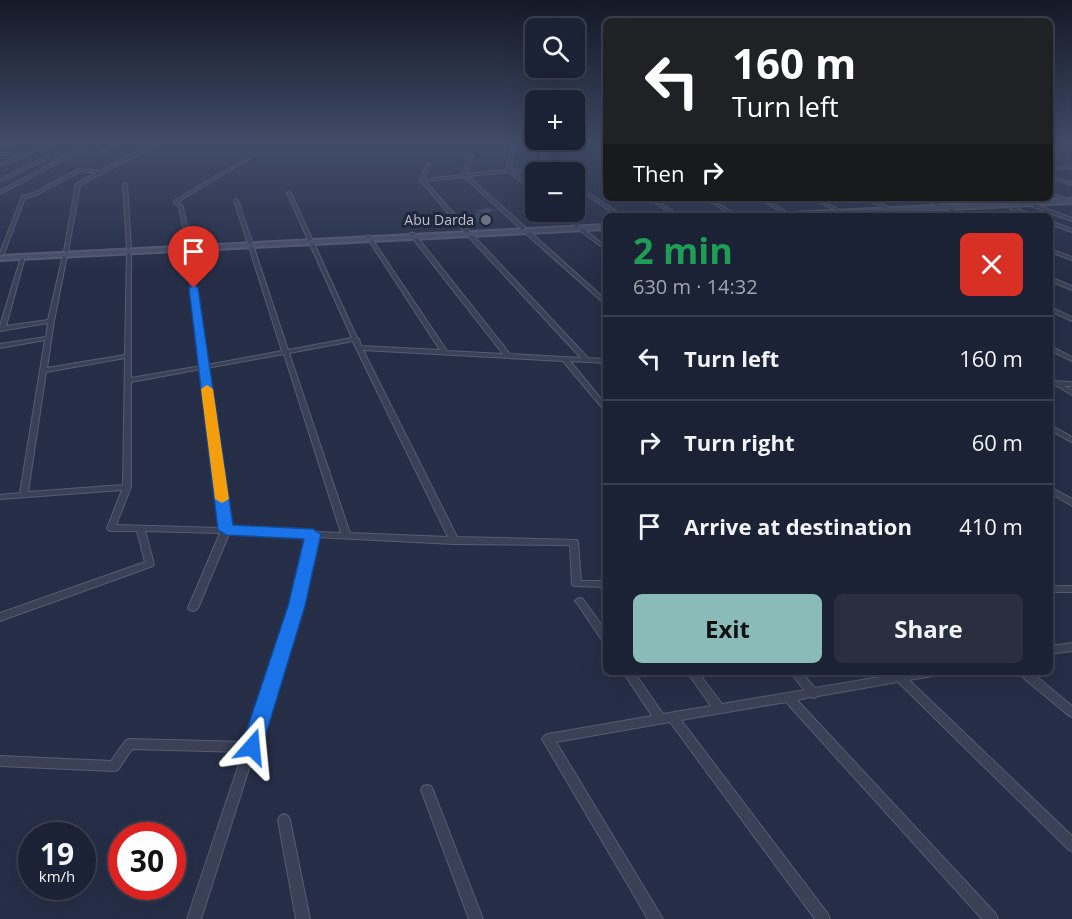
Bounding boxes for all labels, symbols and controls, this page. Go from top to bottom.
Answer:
map controls [525,18,585,222]
button: search [525,18,585,78]
text: 160 m [732,34,856,91]
icon: left [633,42,711,120]
text: Turn left [732,88,839,125]
button: + [525,90,585,150]
icon: right [696,156,729,189]
text: Then [633,158,684,188]
button: − [525,162,585,222]
place label: Abu Darda [404,210,474,229]
marker: Abu Darda [479,213,493,227]
pin [168,226,219,288]
text: 2 min [633,226,733,275]
button: close [960,233,1023,296]
icon: arrive [177,235,210,268]
text: 630 m · 14:32 [633,273,758,300]
icon: left [633,342,666,375]
text: Turn left [684,343,779,373]
text: 160 m [959,343,1023,373]
icon: right [633,426,666,459]
text: Turn right [684,427,795,457]
text: 60 m [972,427,1023,457]
icon: arrive [633,510,666,543]
text: Arrive at destination [684,511,912,541]
text: 410 m [959,511,1023,541]
button: Exit [633,594,822,663]
button: Share [834,594,1023,663]
position arrow [220,715,284,779]
speed limit sign: 30 [108,822,186,900]
text: 19 [40,833,74,874]
text: km/h [39,866,75,886]

